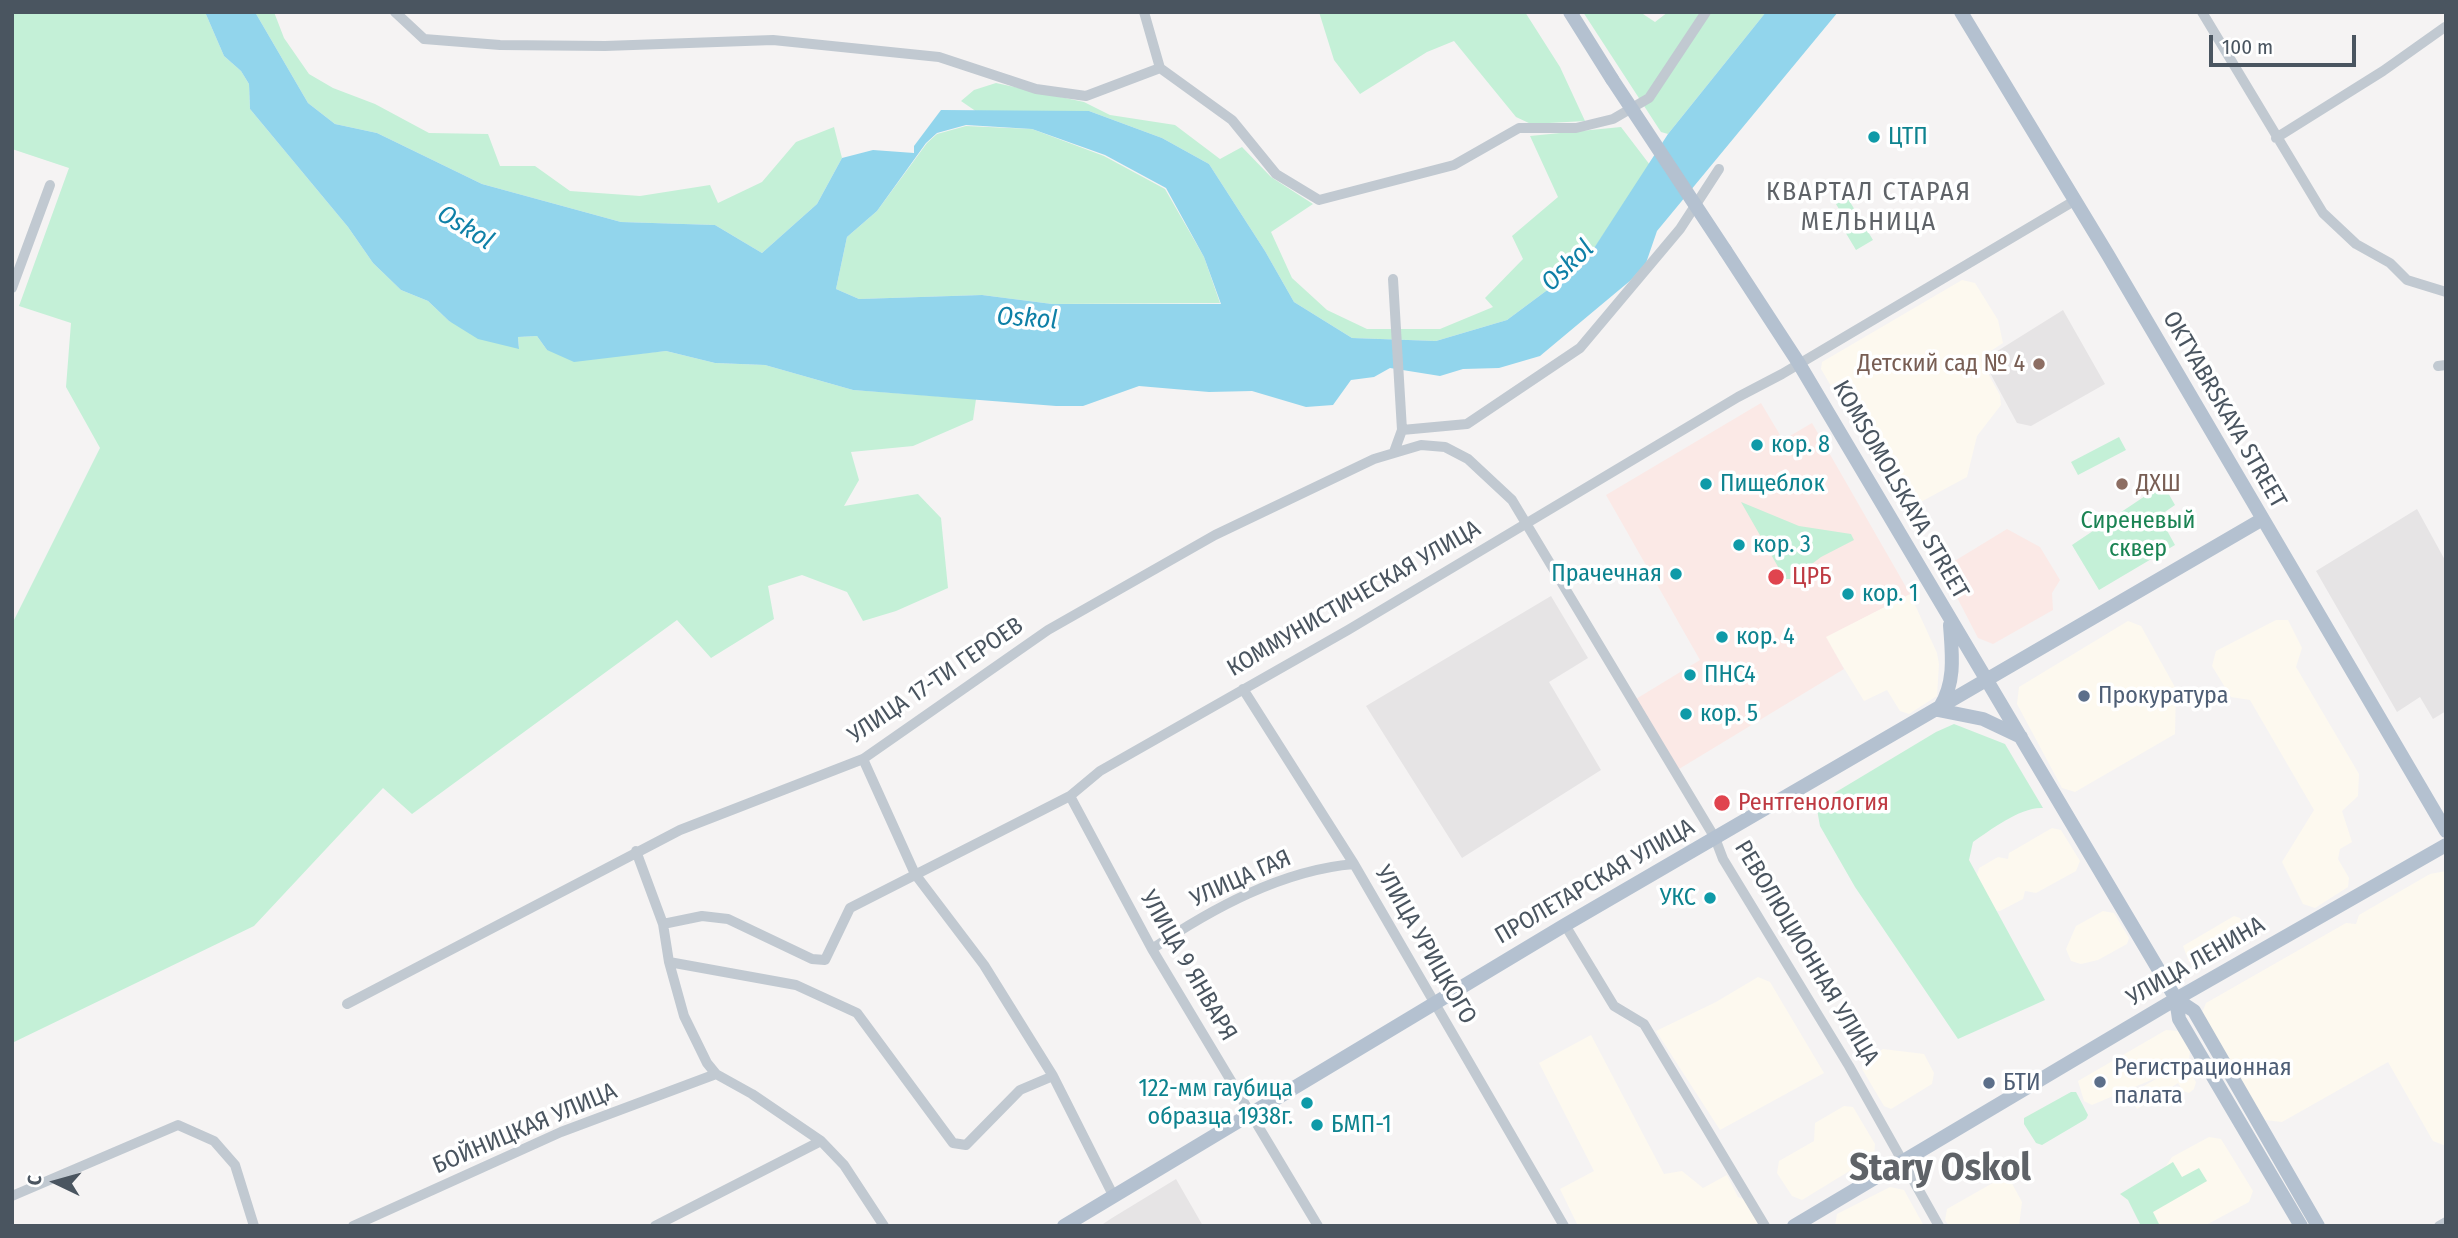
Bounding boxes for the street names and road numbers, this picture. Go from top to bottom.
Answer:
street label: OKTYABRSKAYA STREET [2156,306,2292,514]
street label: KOMSOMOLSKAYA STREET [1826,376,1974,604]
street label: КОММУНИСТИЧЕСКАЯ УЛИЦА [1222,515,1486,683]
street label: УЛИЦА 17-ТИ ГЕРОЕВ [843,612,1029,750]
street label: ПРОЛЕТАРСКАЯ УЛИЦА [1490,813,1700,951]
street label: РЕВОЛЮЦИОННАЯ УЛИЦА [1728,836,1884,1070]
street label: УЛИЦА ГАЯ [1186,844,1296,914]
street label: УЛИЦА УРИЦКОГО [1368,861,1482,1029]
street label: УЛИЦА 9 ЯНВАРЯ [1133,886,1243,1046]
street label: УЛИЦА ЛЕНИНА [2122,911,2270,1013]
street label: БОЙНИЦКАЯ УЛИЦА [429,1077,621,1181]

